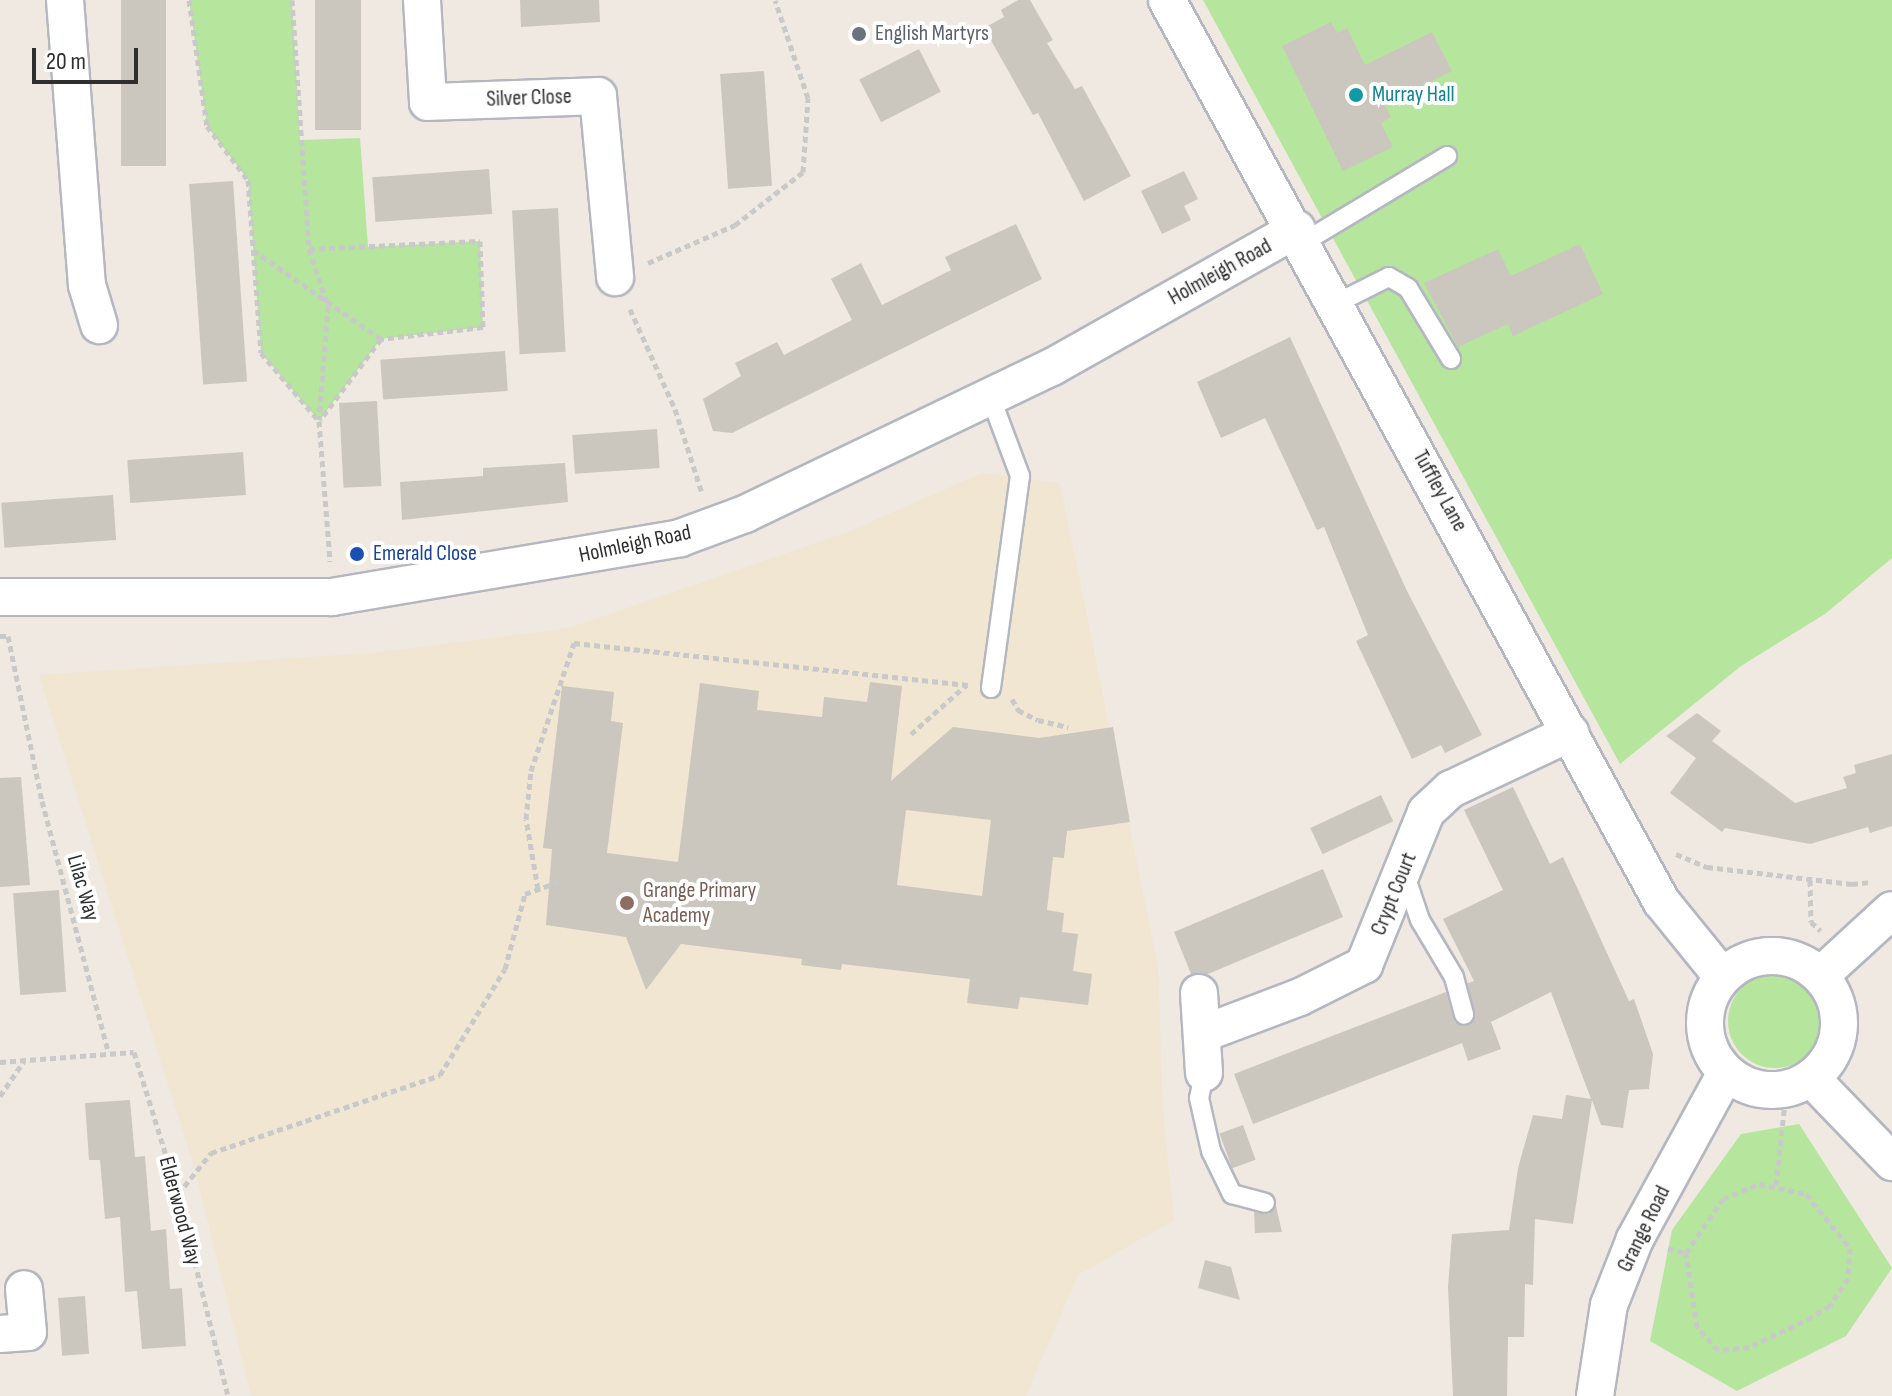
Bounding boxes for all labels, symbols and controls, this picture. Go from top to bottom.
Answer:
place label: English Martyrs [875,21,989,47]
marker: English Martyrs [850,25,868,43]
scale bar [36,32,142,82]
text: 20 m [46,47,86,76]
place label: Murray Hall [1372,82,1455,108]
street label: Silver Close [486,83,572,113]
marker: Murray Hall [1347,86,1365,104]
street label: Holmleigh Road [1164,233,1276,311]
street label: Tuffley Lane [1407,446,1473,536]
street label: Holmleigh Road [577,519,693,569]
place label: Emerald Close [373,541,477,567]
marker: Emerald Close [348,545,366,563]
street label: Crypt Court [1365,849,1423,939]
street label: Lilac Way [61,852,105,924]
place label: Grange Primary Academy [643,877,756,928]
marker: Grange Primary Academy [618,894,636,912]
street label: Elderwood Way [153,1154,207,1268]
street label: Grange Road [1612,1182,1676,1276]

